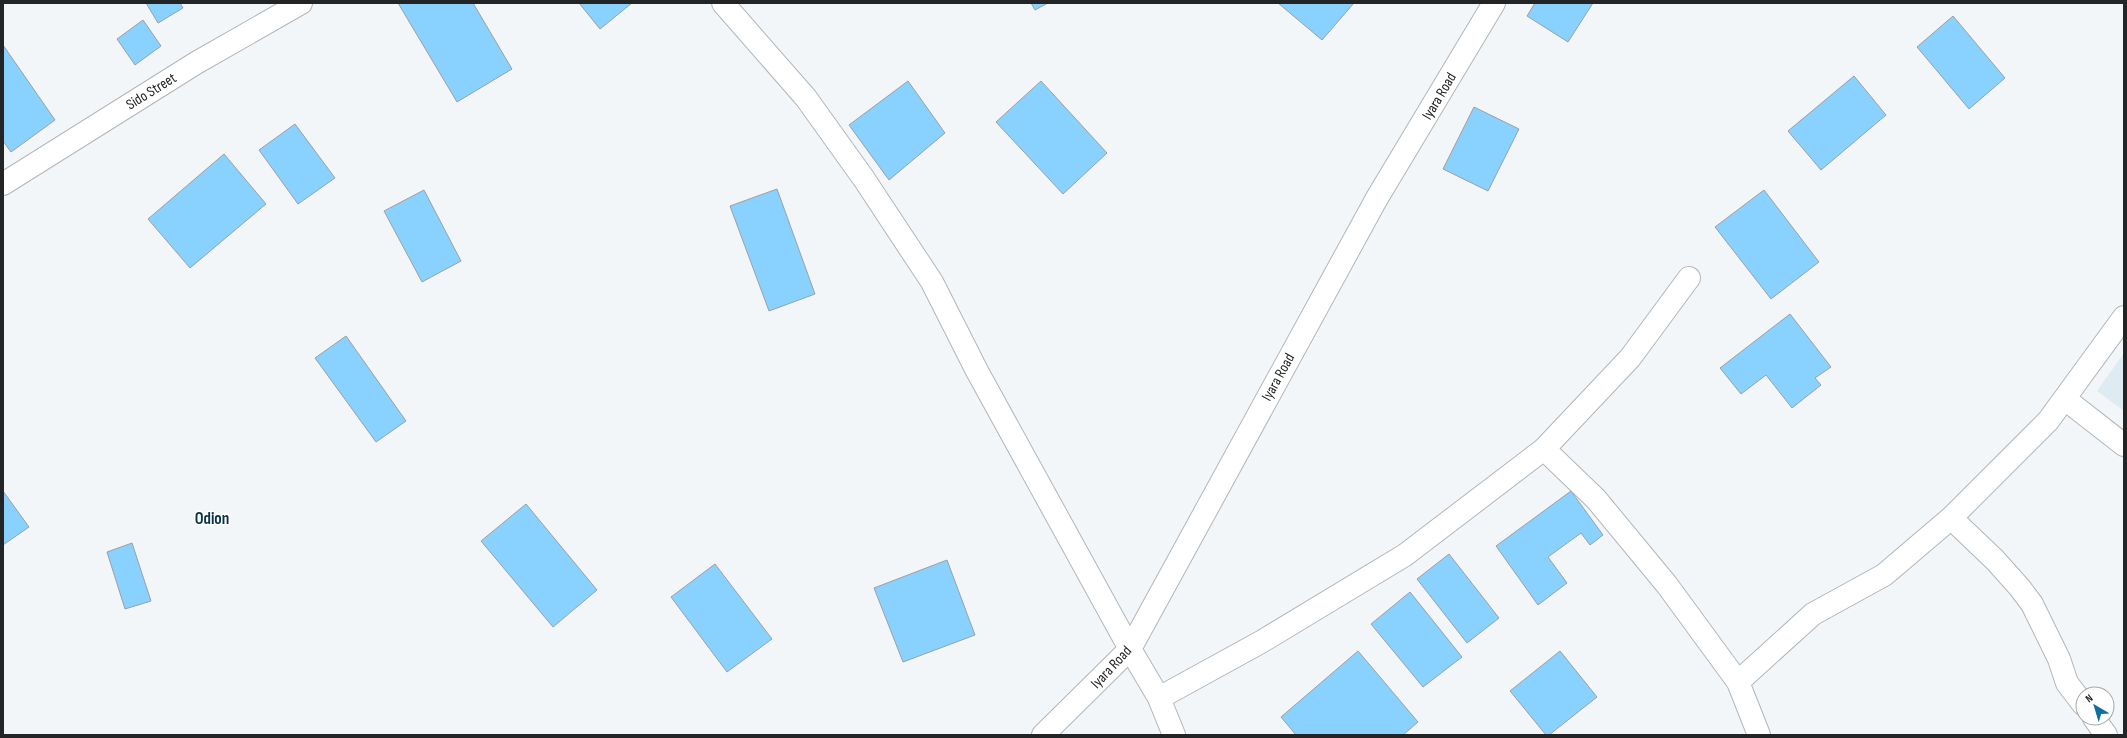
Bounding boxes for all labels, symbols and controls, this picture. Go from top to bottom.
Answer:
street label: Sido Street [123,68,180,114]
street label: Iyara Road [1418,69,1461,123]
street label: Iyara Road [1258,350,1299,404]
district label: Odion [195,509,229,529]
street label: Iyara Road [1087,642,1136,693]
north arrow [2075,686,2115,726]
text: N [2083,692,2096,705]

